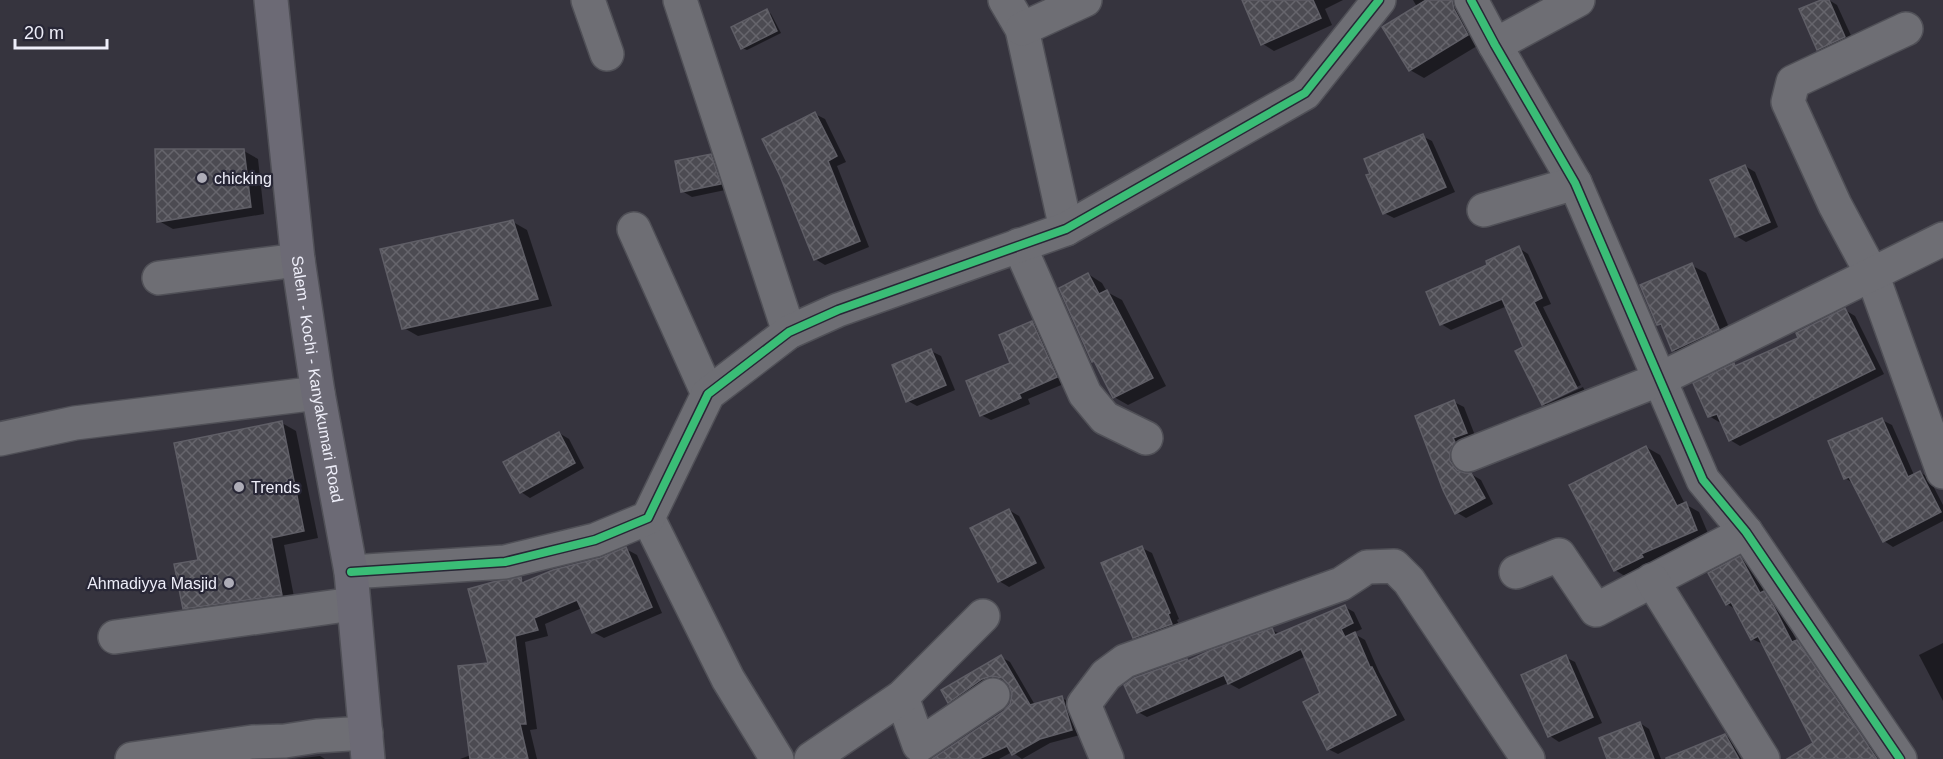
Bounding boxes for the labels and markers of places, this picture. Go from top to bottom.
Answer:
place label: chicking [214,170,272,187]
marker: chicking [195,171,209,185]
place label: Trends [251,479,300,496]
marker: Trends [232,480,246,494]
place label: Ahmadiyya Masjid [87,575,217,592]
marker: Ahmadiyya Masjid [222,576,236,590]

